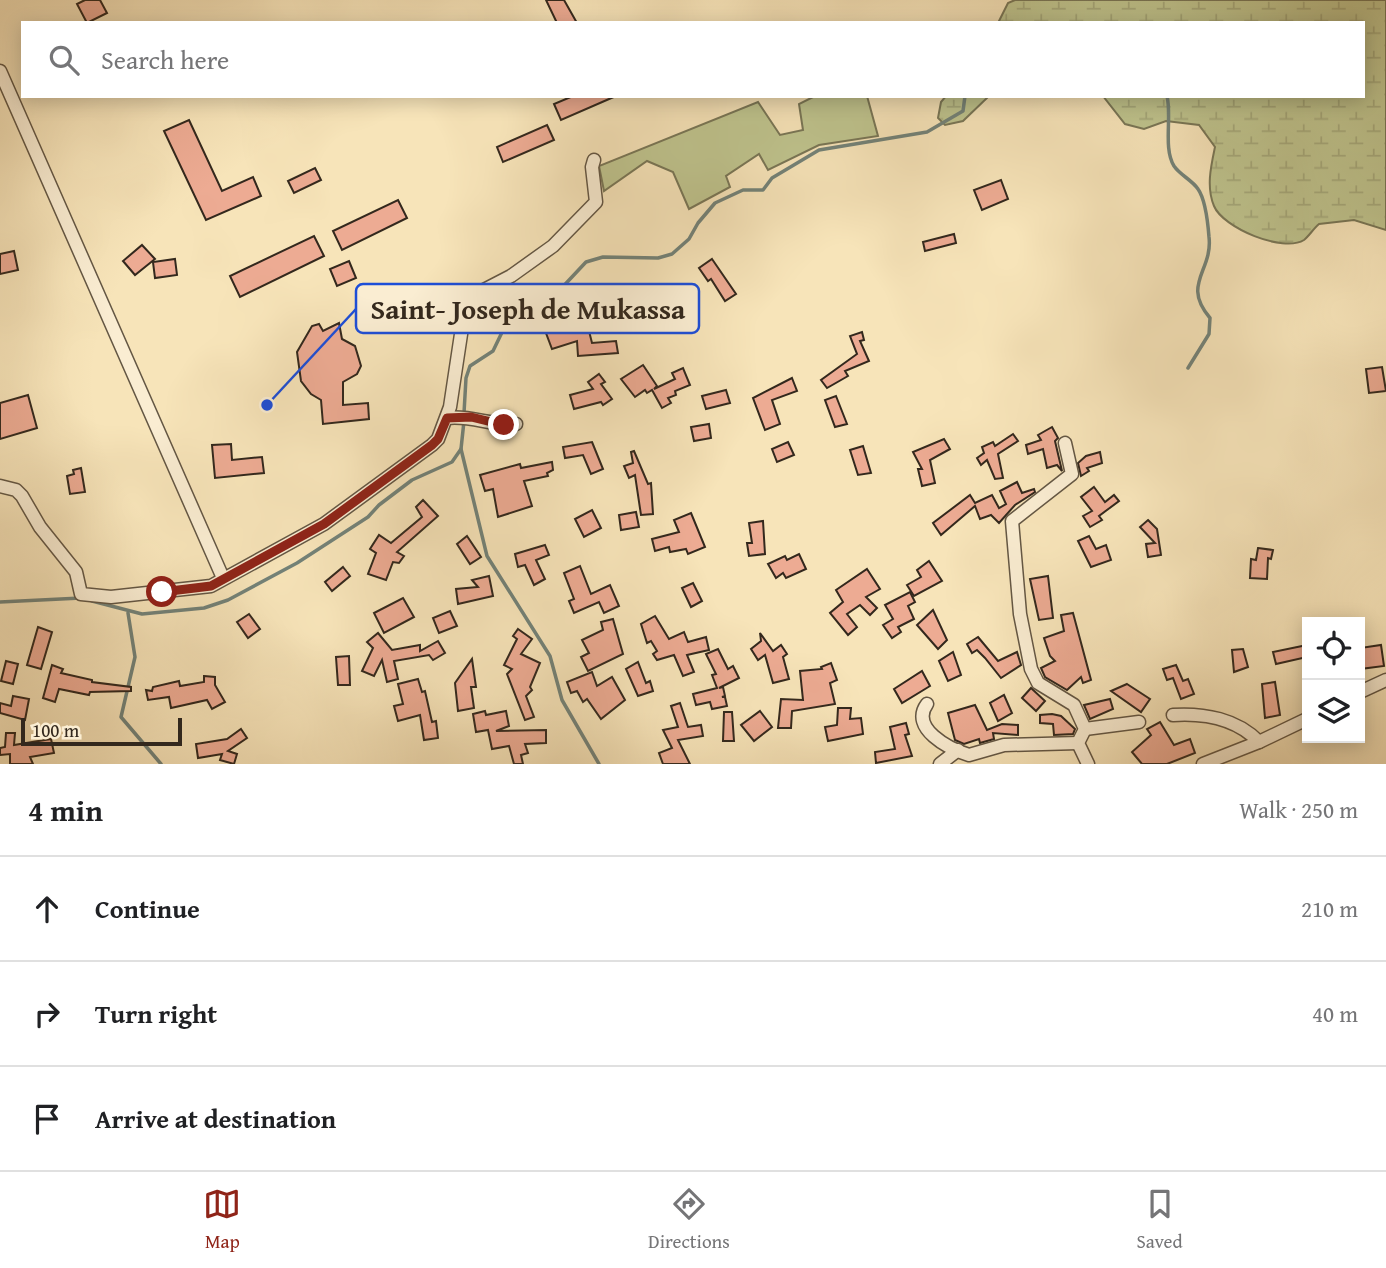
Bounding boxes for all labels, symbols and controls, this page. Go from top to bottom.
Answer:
search box [21,21,1365,98]
text: Search here [101,40,229,79]
icon: search [45,41,83,79]
callout: Saint- Joseph de Mukassa [356,284,699,333]
text: Saint- Joseph de Mukassa [371,288,686,329]
route end [488,409,519,440]
route start [146,576,177,607]
map controls [1302,617,1365,743]
button: locate [1302,617,1365,680]
button: layers [1302,680,1365,743]
scale bar [21,715,182,747]
text: 100 m [32,716,79,744]
text: 4 min [28,788,103,832]
text: Walk · 250 m [1239,793,1358,826]
text: Continue [95,889,200,928]
icon: ahead [28,890,66,928]
text: 210 m [1301,892,1358,925]
text: Turn right [95,994,217,1033]
icon: right [28,995,66,1033]
text: 40 m [1312,997,1358,1030]
text: Arrive at destination [95,1099,336,1138]
icon: arrive [28,1100,66,1138]
tab: Map [203,1185,241,1255]
tab: Directions [648,1185,730,1255]
tab: Saved [1137,1185,1183,1255]

